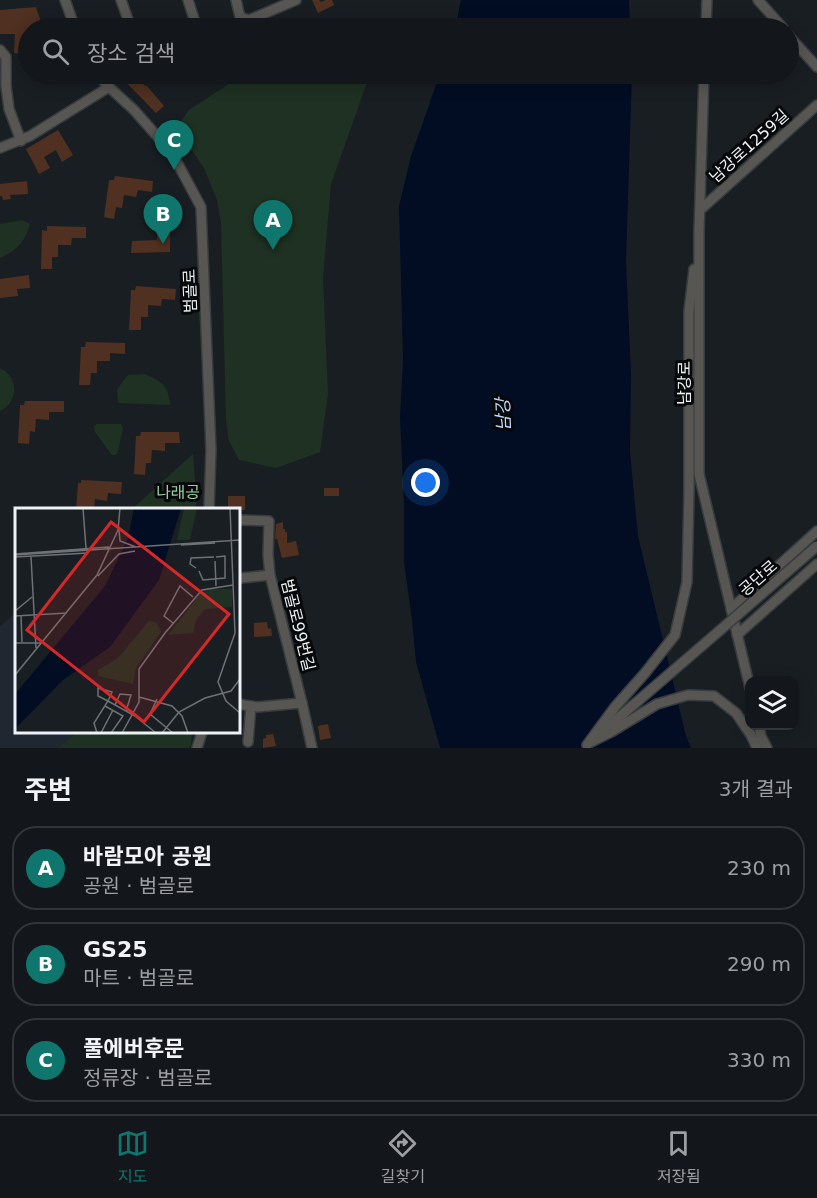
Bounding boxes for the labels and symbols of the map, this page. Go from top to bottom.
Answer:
street label: 남강로1259길 [706,106,792,186]
pin: C [154,120,194,170]
pin: B [144,194,182,244]
pin: A [254,200,292,250]
street label: 범골로 [180,268,200,313]
street label: 남강로 [675,361,694,405]
water label: 남강 [492,396,514,432]
your location [411,468,440,497]
park label: 나래공 [156,483,200,502]
inset map [15,508,240,733]
street label: 공단로 [735,556,781,600]
street label: 범골로99번길 [277,577,319,673]

